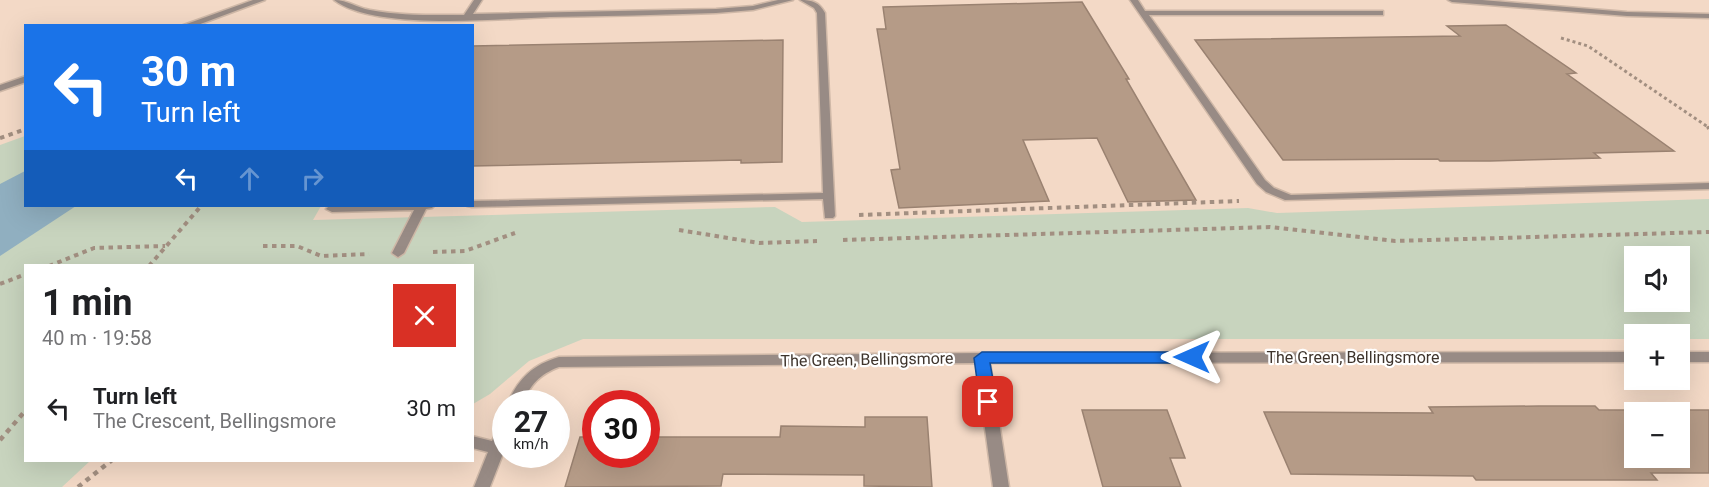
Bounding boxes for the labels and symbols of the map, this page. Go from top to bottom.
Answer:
position arrow [1160,325,1224,389]
street label: The Green, Bellingsmore [780,348,954,371]
street label: The Green, Bellingsmore [1266,348,1440,367]
pin [962,376,1013,427]
speed limit sign: 30 [582,390,660,468]

